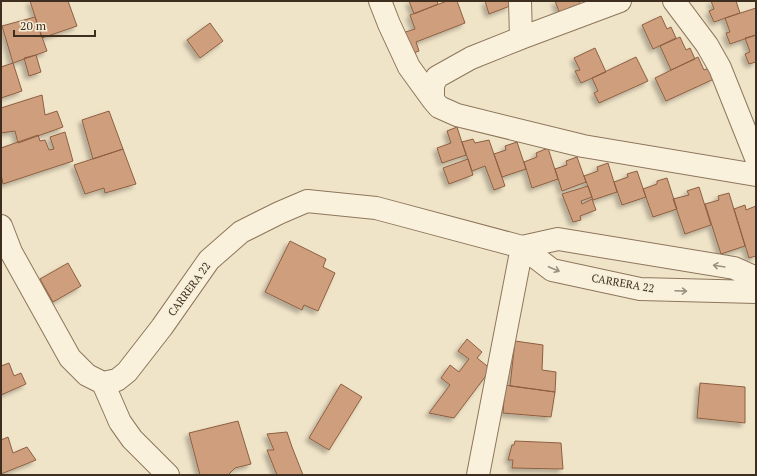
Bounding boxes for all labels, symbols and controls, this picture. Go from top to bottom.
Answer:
scale bar [14,12,95,38]
text: 20 m [20,18,47,33]
street label: CARRERA 22 [165,259,213,319]
one-way arrow [713,261,726,269]
one-way arrow [547,266,559,273]
street label: CARRERA 22 [591,271,656,295]
one-way arrow [674,287,687,294]

